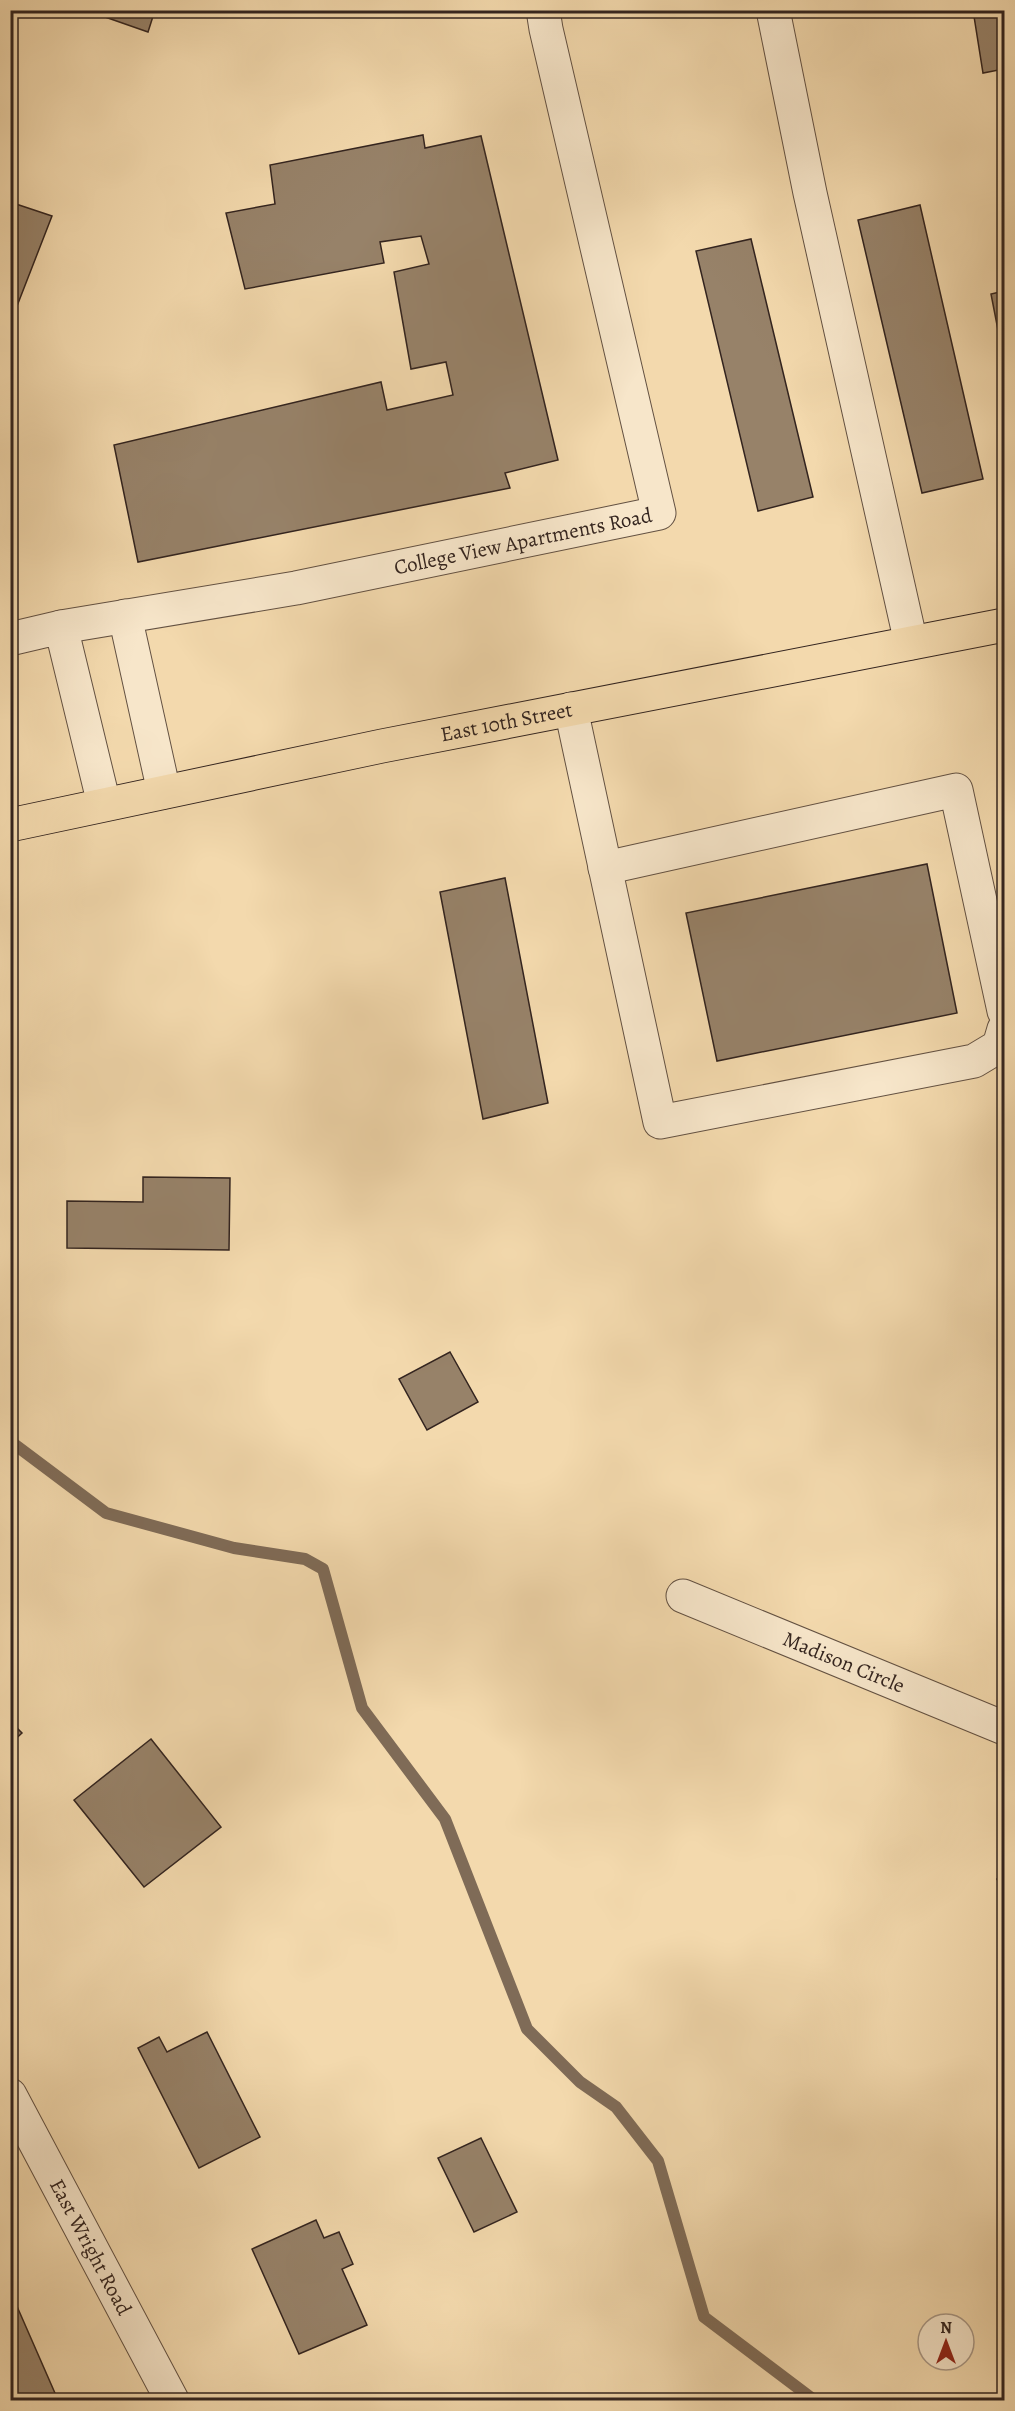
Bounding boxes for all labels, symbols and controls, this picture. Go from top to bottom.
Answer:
street label: College View Apartments Road [392,501,655,581]
street label: East 10th Street [438,695,575,748]
street label: Madison Circle [779,1625,909,1700]
street label: East Wright Road [43,2174,139,2321]
north arrow [916,2312,976,2372]
text: N [940,2317,952,2339]

